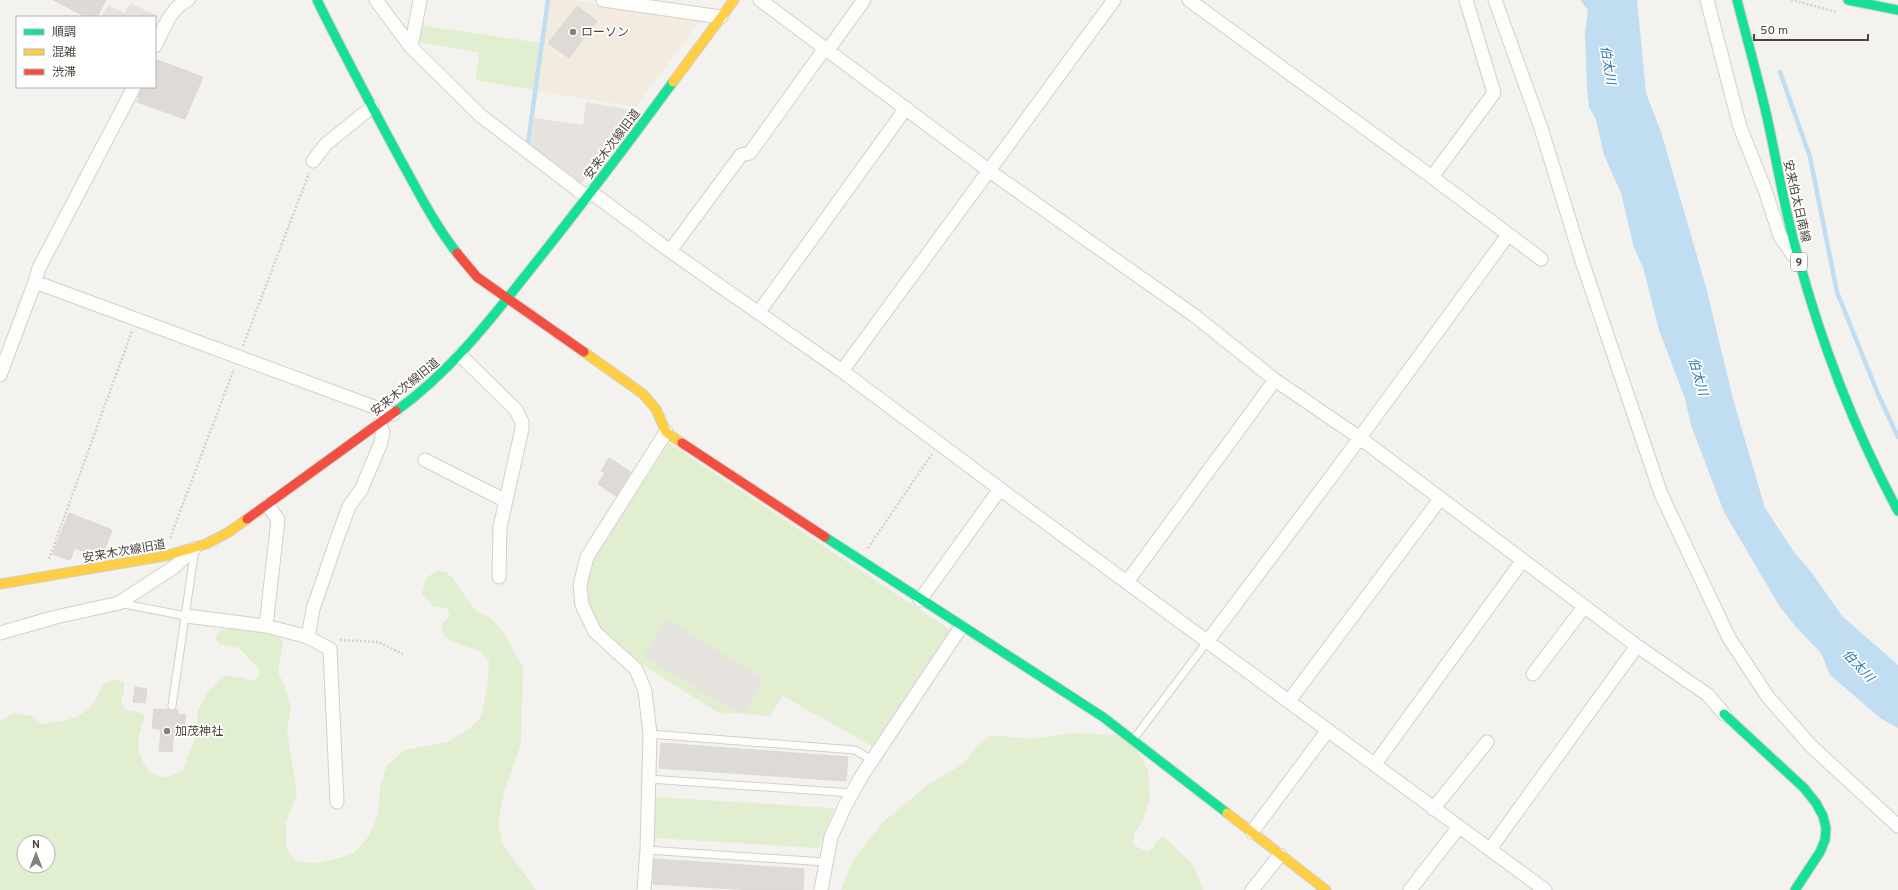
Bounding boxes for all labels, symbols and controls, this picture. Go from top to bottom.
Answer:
legend [16,16,156,88]
scale bar [1754,16,1868,42]
text: 50 m [1760,23,1788,39]
text: 順調 [52,25,76,41]
place label: ローソン [581,25,629,41]
marker: ローソン [568,27,578,37]
text: 混雑 [52,45,76,61]
water label: 伯太川 [1596,45,1618,88]
text: 渋滞 [52,65,76,81]
street label: 安来木次線旧道 [581,106,644,183]
street label: 安来伯太日南線 [1779,158,1813,244]
road number: 9 [1791,253,1807,271]
street label: 安来木次線旧道 [368,355,443,420]
water label: 伯太川 [1684,356,1711,399]
street label: 安来木次線旧道 [81,537,167,567]
water label: 伯太川 [1838,647,1878,688]
place label: 加茂神社 [175,724,223,740]
marker: 加茂神社 [162,726,172,736]
north arrow [16,834,56,874]
text: N [32,838,40,852]

